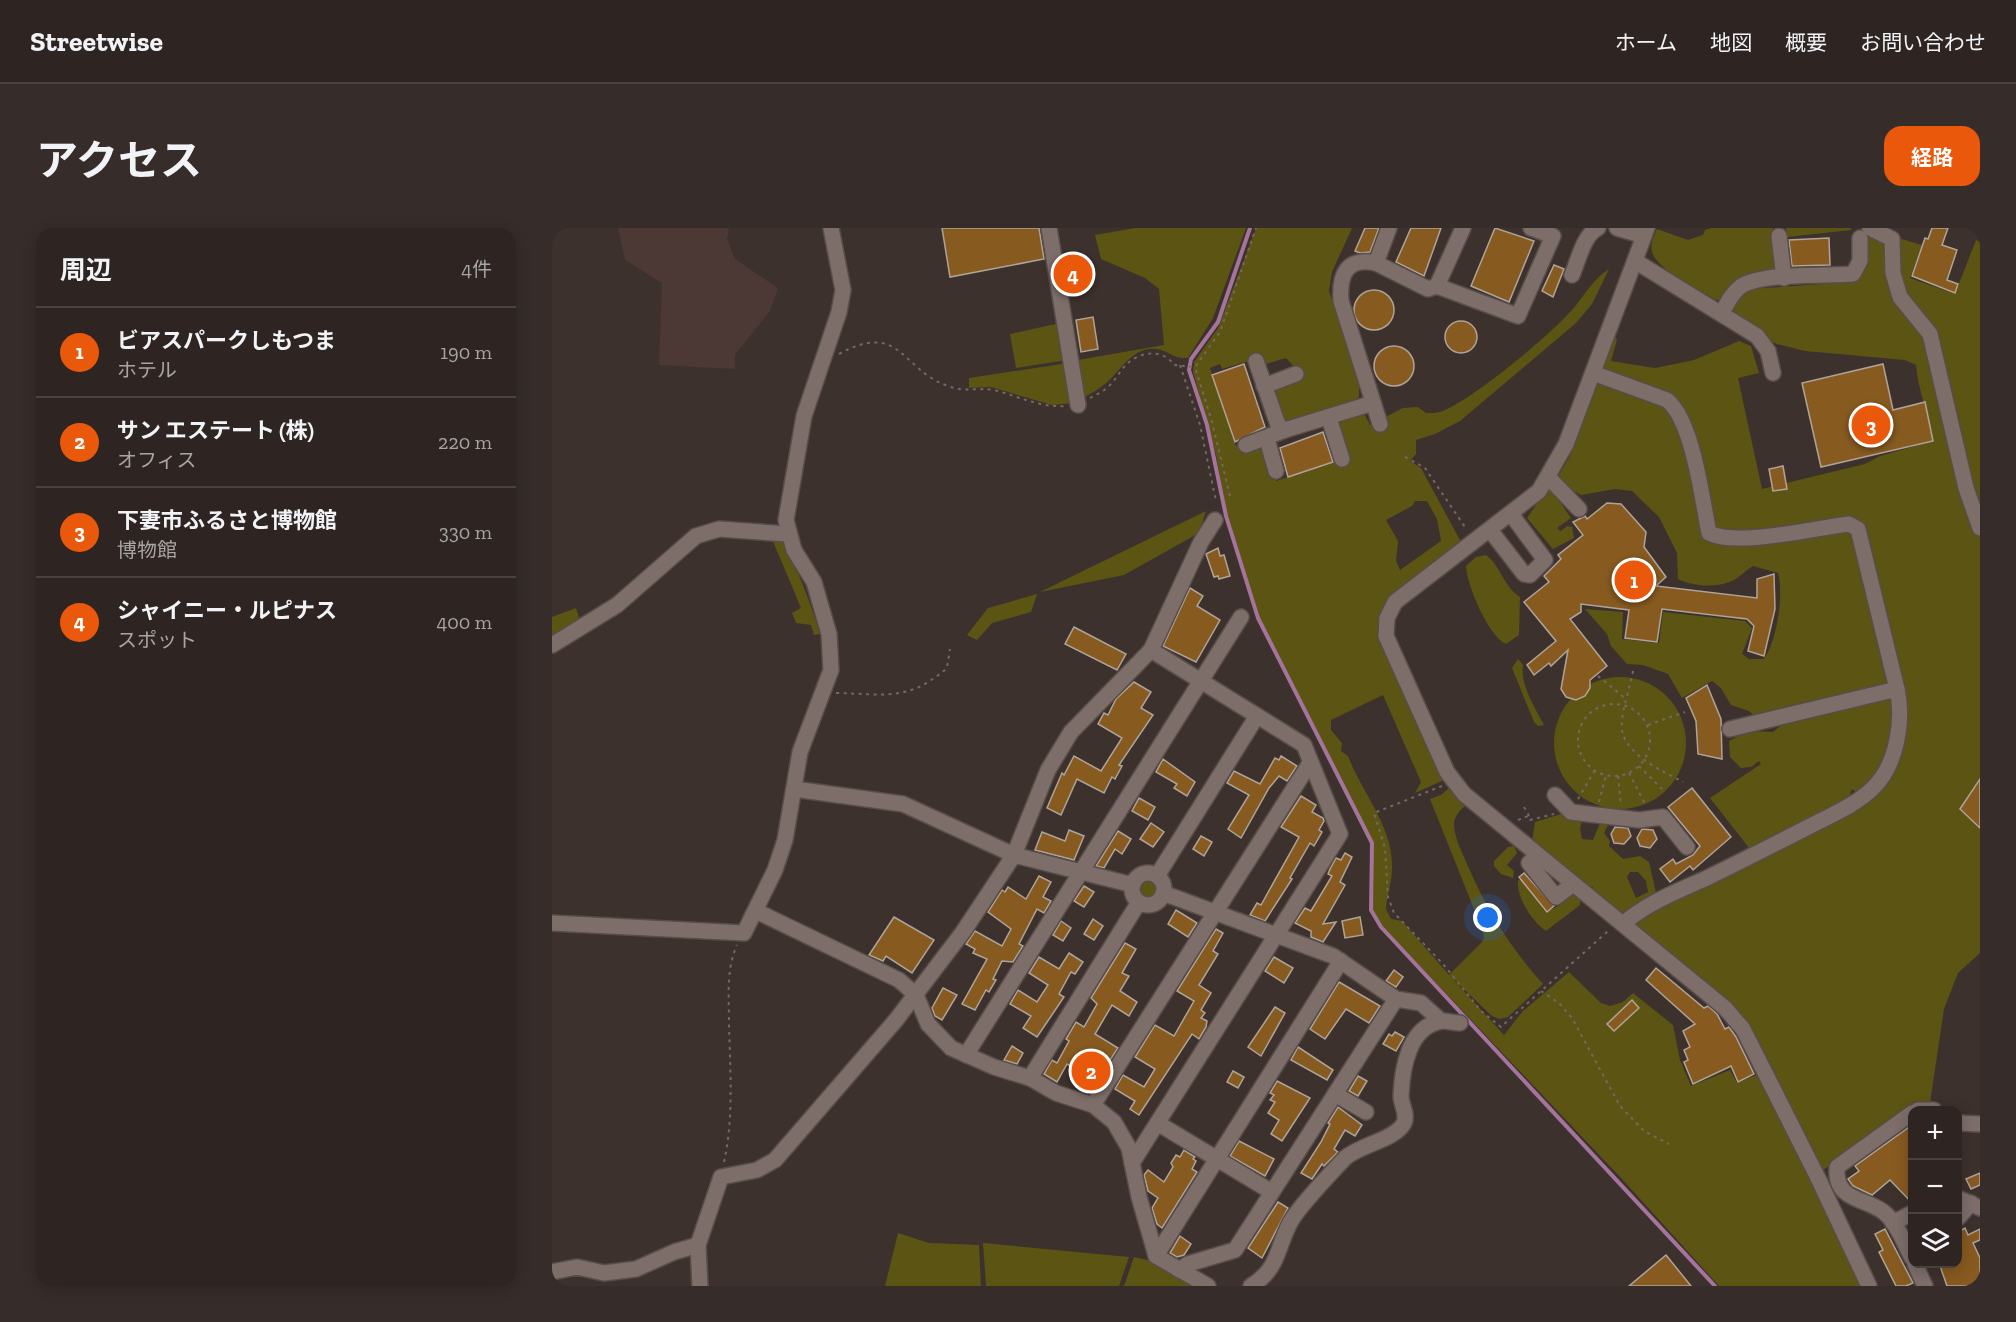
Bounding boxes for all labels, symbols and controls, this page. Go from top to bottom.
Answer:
text: Streetwise [30,25,163,58]
text: ホーム [1615,30,1677,55]
text: 地図 [1710,30,1752,55]
text: 概要 [1785,30,1827,55]
text: お問い合わせ [1860,30,1986,55]
button: 経路 [1884,126,1980,186]
text: アクセス [36,135,202,186]
pin: 4 [1054,252,1092,296]
text: 周辺 [60,254,112,286]
text: 4件 [461,257,492,281]
text: ビアスパークしもつま [117,327,336,354]
text: 1 [75,340,84,364]
text: 190 m [440,340,492,364]
text: ホテル [117,358,177,382]
pin: 3 [1852,402,1890,448]
text: サン エステート (株) [117,417,314,444]
text: 2 [74,430,85,454]
text: 220 m [438,430,492,454]
text: オフィス [117,448,197,472]
text: 下妻市ふるさと博物館 [117,507,337,534]
text: 3 [74,520,85,544]
text: 330 m [439,520,492,544]
text: 博物館 [117,538,177,562]
pin: 1 [1614,558,1654,602]
text: シャイニー・ルピナス [117,597,337,624]
text: 4 [74,610,85,634]
text: 400 m [436,610,492,634]
text: スポット [117,628,197,652]
your location [1473,903,1502,932]
pin: 2 [1072,1048,1110,1094]
map controls [1908,1106,1962,1268]
button: + [1908,1106,1962,1160]
button: − [1908,1160,1962,1214]
button: layers [1908,1214,1962,1268]

